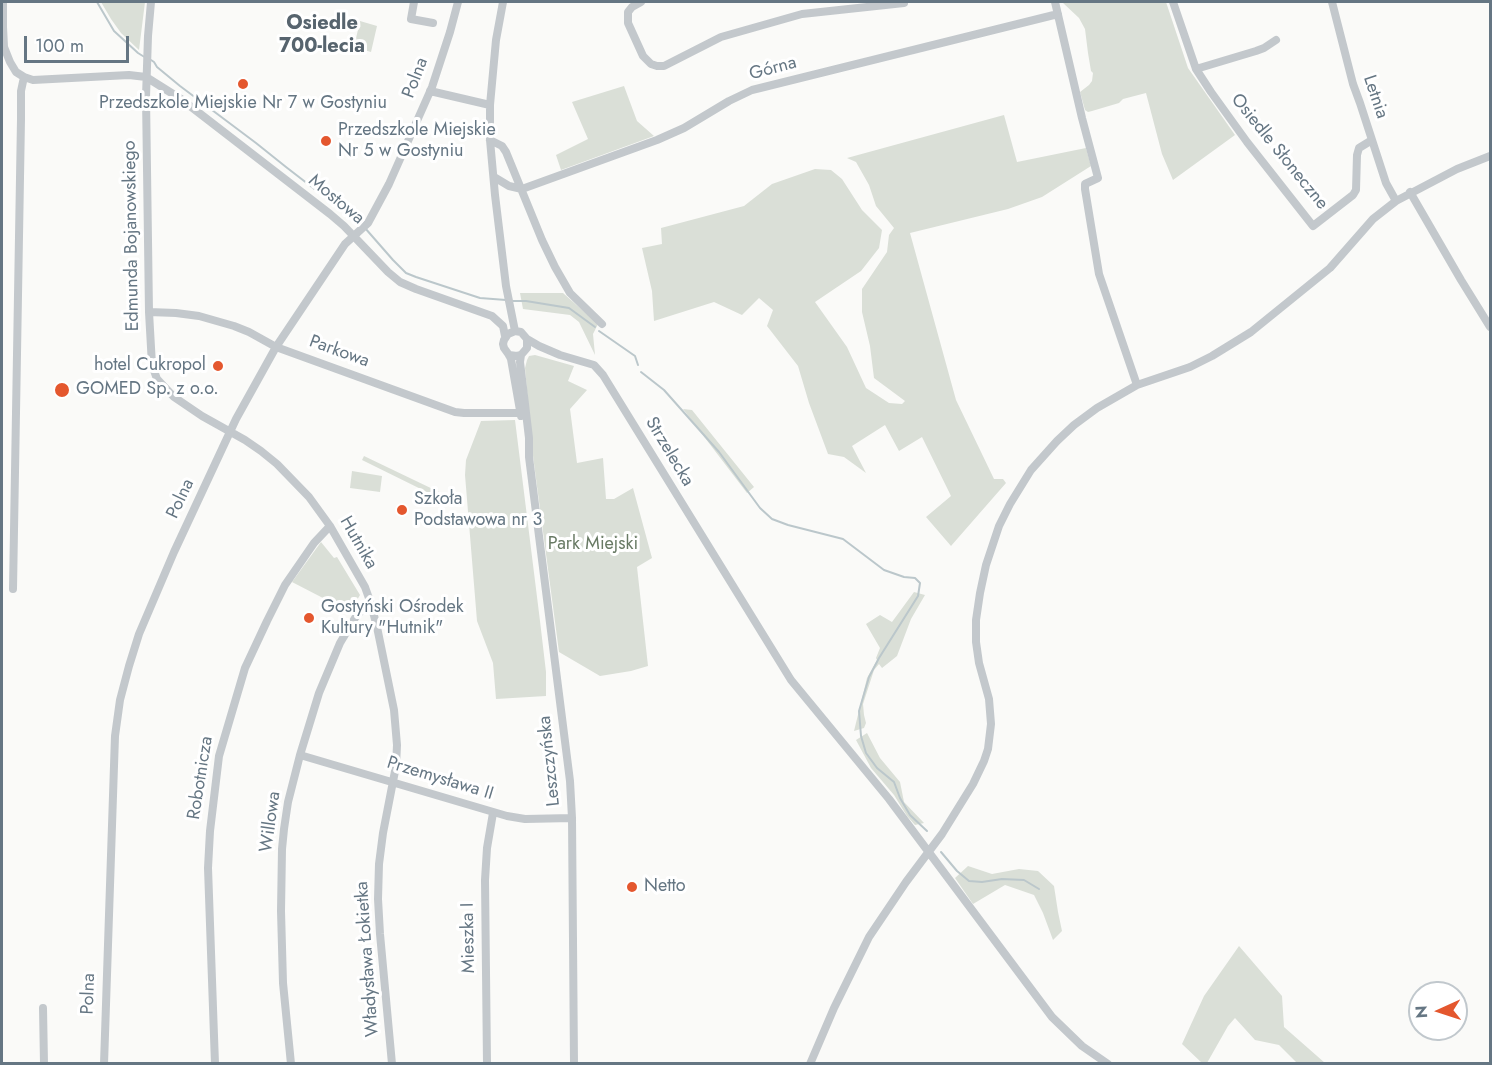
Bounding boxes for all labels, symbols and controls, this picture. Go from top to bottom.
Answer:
district label: Osiedle 700-lecia [279,12,365,59]
scale bar [27,24,132,62]
text: 100 m [35,33,84,59]
street label: Górna [747,52,799,86]
street label: Polna [398,55,434,101]
street label: Letnia [1358,72,1392,122]
marker: Przedszkole Miejskie Nr 7 w Gostyniu [236,77,250,91]
street label: Osiedle Słoneczne [1226,90,1332,214]
place label: Przedszkole Miejskie Nr 7 w Gostyniu [99,93,387,115]
place label: Przedszkole Miejskie Nr 5 w Gostyniu [338,120,496,162]
marker: Przedszkole Miejskie Nr 5 w Gostyniu [319,134,333,148]
street label: Edmunda Bojanowskiego [120,140,144,332]
street label: Mostowa [304,170,368,230]
street label: Parkowa [306,331,372,373]
place label: hotel Cukropol [94,355,206,377]
marker: hotel Cukropol [211,359,225,373]
place label: GOMED Sp. z o.o. [76,379,219,401]
marker: GOMED Sp. z o.o. [53,381,71,399]
street label: Strzelecka [640,414,698,490]
street label: Polna [162,476,200,522]
place label: Szkoła Podstawowa nr 3 [414,489,542,532]
marker: Szkoła Podstawowa nr 3 [395,503,409,517]
street label: Hutnika [334,513,382,573]
park label: Park Miejski [548,534,638,556]
place label: Gostyński Ośrodek Kultury "Hutnik" [321,597,464,640]
marker: Gostyński Ośrodek Kultury "Hutnik" [302,611,316,625]
street label: Leszczyńska [535,715,565,807]
street label: Robotnicza [184,735,218,821]
street label: Przemysława II [384,753,496,805]
street label: Willowa [256,790,286,854]
place label: Netto [644,876,686,898]
marker: Netto [625,880,639,894]
street label: Władysława Łokietka [352,881,384,1037]
street label: Mieszka I [458,903,480,973]
street label: Polna [77,973,101,1015]
north arrow [1408,981,1468,1041]
text: N [1410,1005,1433,1019]

